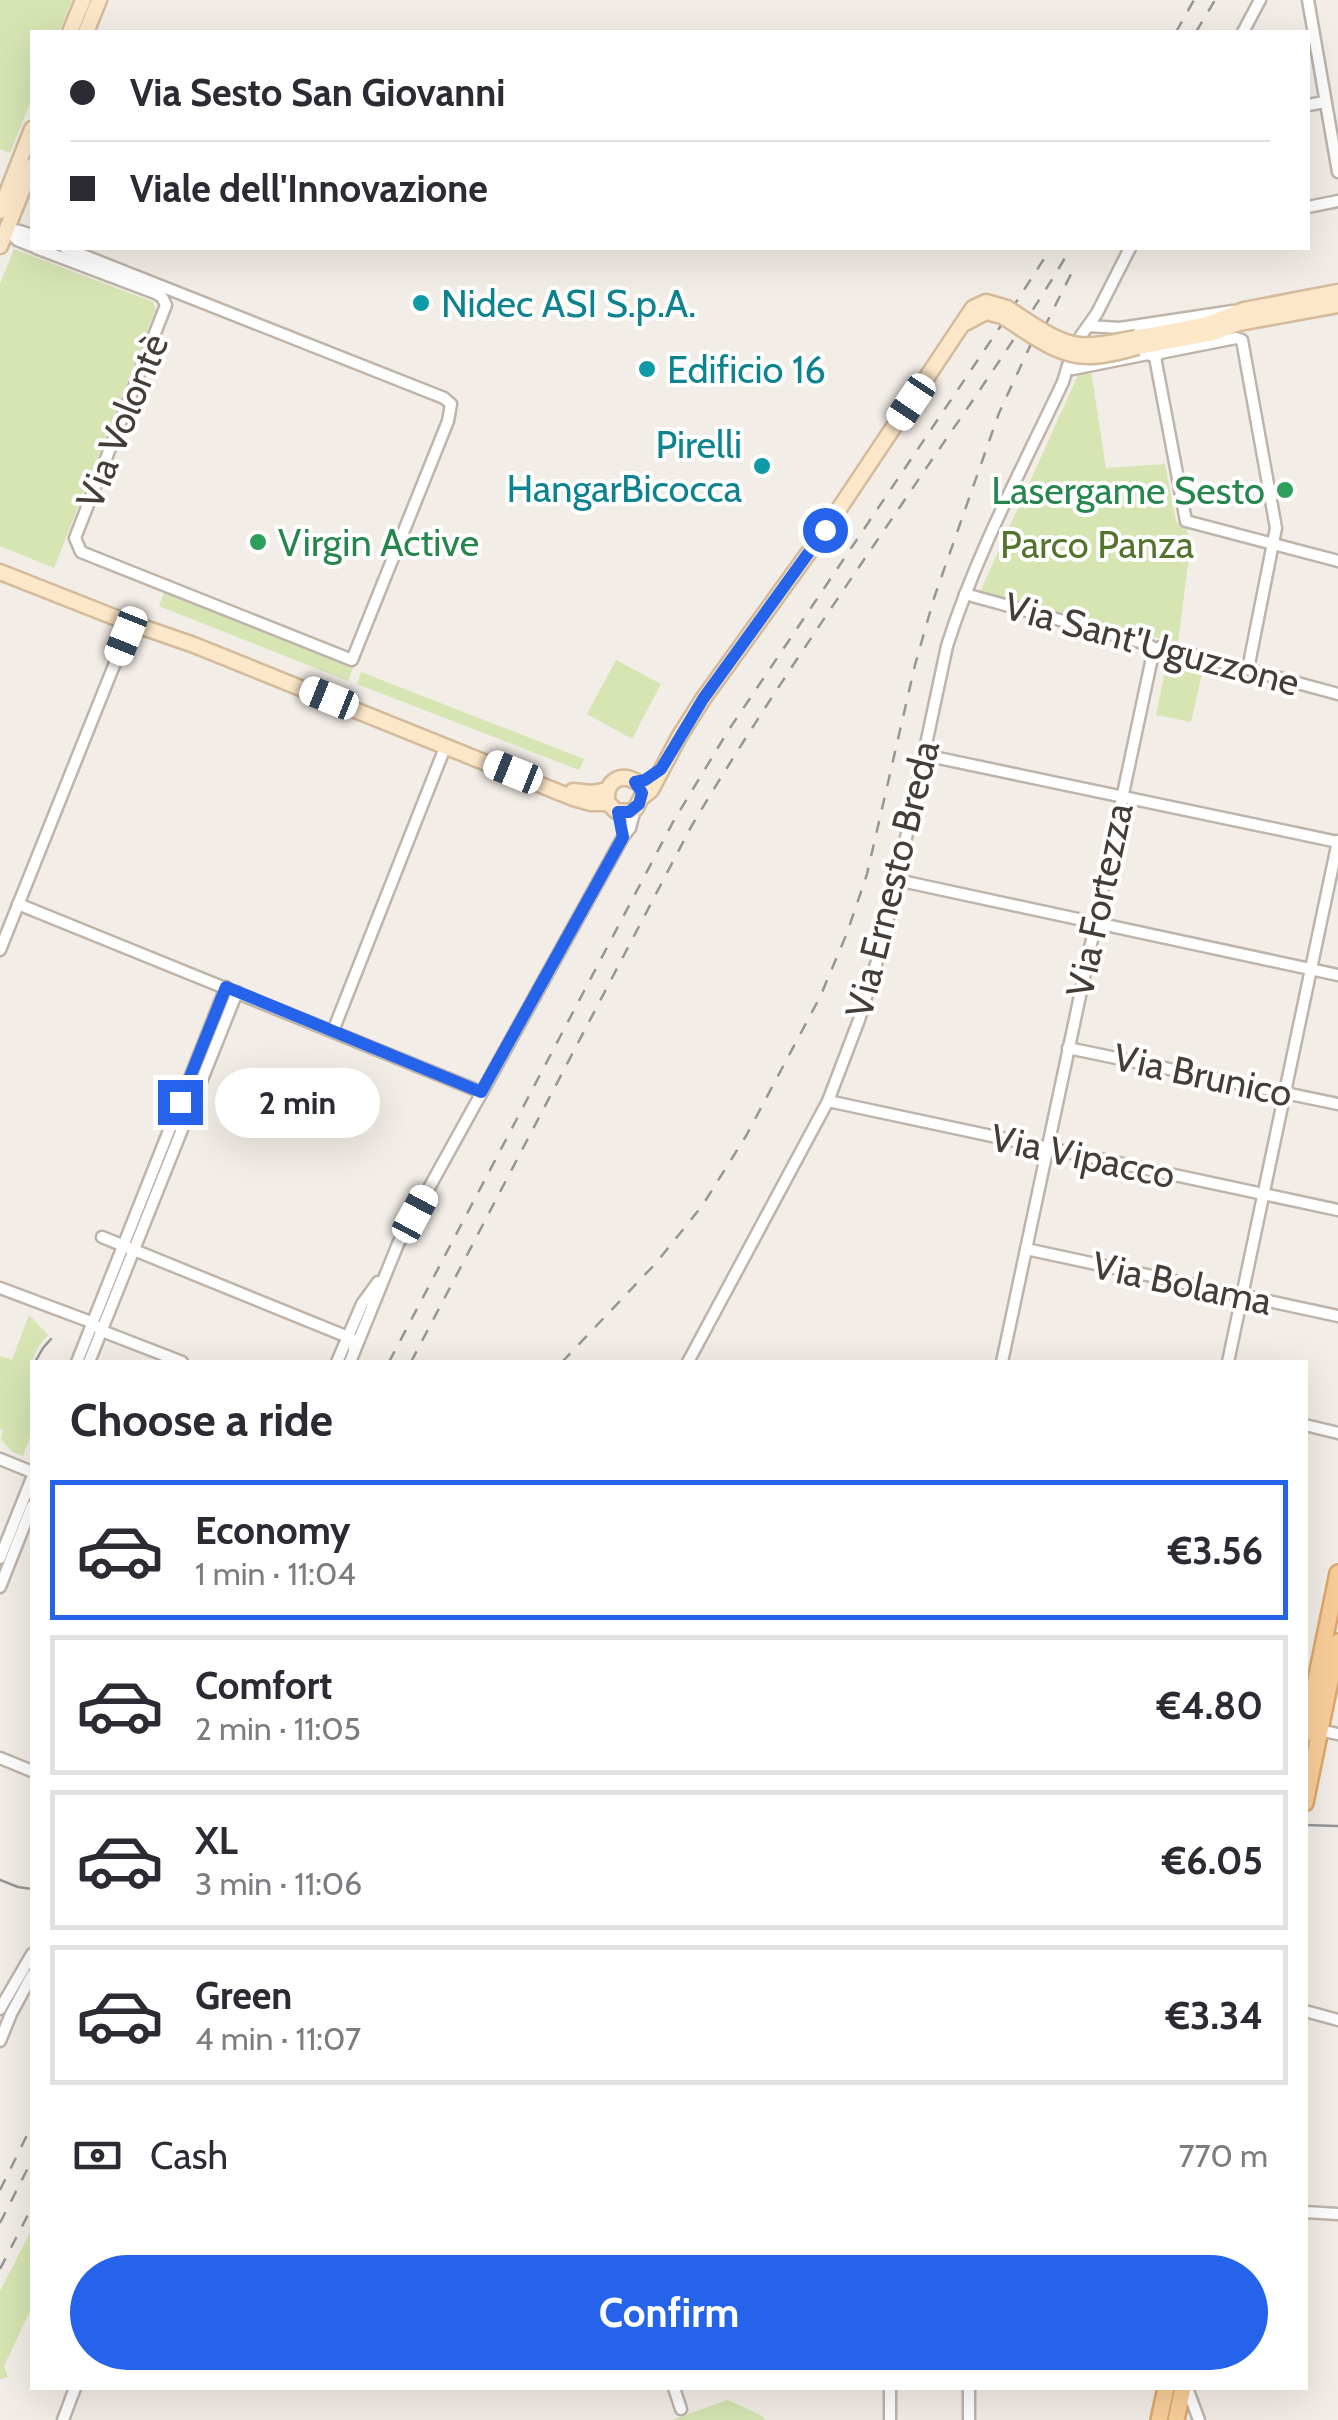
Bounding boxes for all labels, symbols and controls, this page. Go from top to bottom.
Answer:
text: Via Sesto San Giovanni [130,69,505,116]
text: Viale dell'Innovazione [130,165,488,212]
place label: Nidec ASI S.p.A. [441,280,696,327]
marker: Nidec ASI S.p.A. [410,292,432,314]
street label: Via Volontè [66,327,178,515]
place label: Edificio 16 [667,346,826,393]
marker: Edificio 16 [636,358,658,380]
car [882,369,940,435]
place label: Pirelli HangarBicocca [507,421,742,512]
marker: Pirelli HangarBicocca [751,455,773,477]
place label: Lasergame Sesto [991,467,1265,514]
marker: Lasergame Sesto [1274,479,1296,501]
route start [803,508,848,553]
place label: Virgin Active [278,519,479,566]
park label: Parco Panza [1000,521,1194,568]
marker: Virgin Active [247,531,269,553]
street label: Via Sant'Uguzzone [999,582,1305,706]
car [101,603,151,669]
car [296,673,362,723]
street label: Via Ernesto Breda [835,736,949,1022]
car [480,747,546,797]
street label: Via Fortezza [1056,799,1142,1001]
street label: Via Brunico [1109,1033,1297,1117]
callout: 2 min [215,1067,380,1137]
route end [158,1080,203,1125]
text: 2 min [259,1083,336,1122]
street label: Via Vipacco [987,1114,1179,1198]
car [388,1180,442,1248]
street label: Via Bolama [1088,1241,1276,1325]
text: Choose a ride [70,1393,333,1447]
icon: car [75,1505,165,1595]
text: Economy [195,1507,350,1554]
text: €3.56 [1168,1527,1263,1574]
text: 1 min · 11:04 [195,1554,356,1593]
icon: car [75,1660,165,1750]
text: Comfort [195,1662,332,1709]
text: €4.80 [1157,1682,1263,1729]
text: 2 min · 11:05 [195,1709,361,1748]
icon: car [75,1815,165,1905]
text: XL [195,1817,238,1864]
text: €6.05 [1162,1837,1263,1884]
text: 3 min · 11:06 [195,1864,362,1903]
icon: car [75,1970,165,2060]
text: Green [195,1972,292,2019]
text: €3.34 [1166,1992,1263,2039]
text: 4 min · 11:07 [195,2019,361,2058]
icon: cash [70,2128,125,2183]
text: Cash [150,2132,228,2179]
text: 770 m [1178,2136,1268,2175]
button: Confirm [70,2255,1268,2370]

